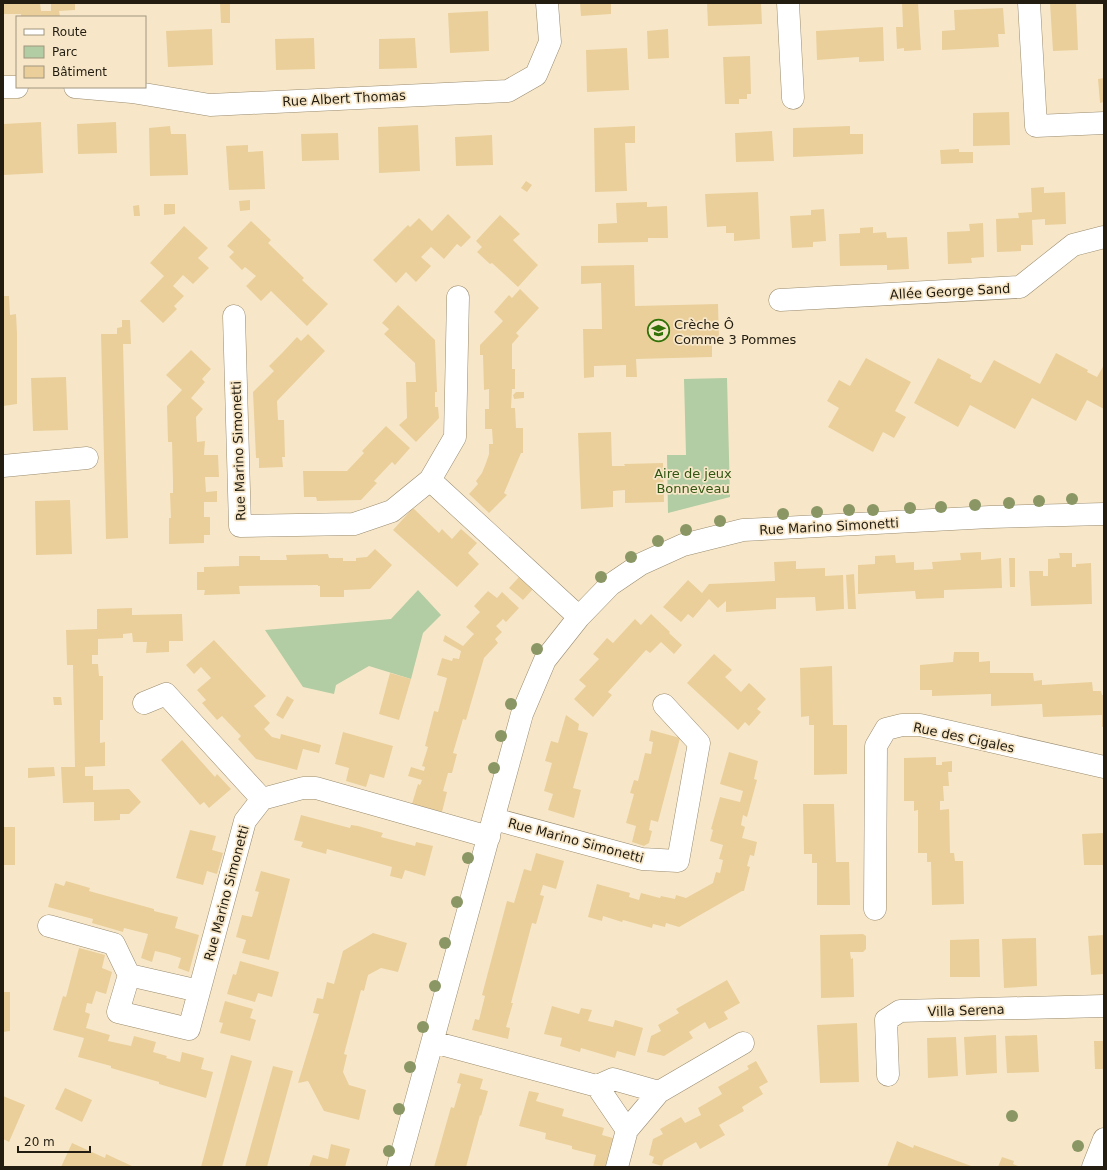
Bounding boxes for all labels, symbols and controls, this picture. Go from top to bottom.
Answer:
legend [16,16,146,88]
text: Route [52,25,87,39]
text: Parc [52,45,77,59]
text: Bâtiment [52,65,107,79]
street label: Rue Albert Thomas [282,88,406,109]
street label: Allée George Sand [889,281,1011,302]
place label: Crèche Ô Comme 3 Pommes [674,317,797,347]
school or university icon: Crèche Ô Comme 3 Pommes [646,318,672,344]
street label: Rue Marino Simonetti [229,381,248,521]
park label: Aire de jeux Bonneveau [654,466,732,496]
street label: Rue Marino Simonetti [759,515,899,538]
street label: Rue des Cigales [912,719,1016,756]
street label: Rue Marino Simonetti [506,815,645,866]
street label: Rue Marino Simonetti [201,824,252,963]
street label: Villa Serena [927,1002,1005,1019]
scale bar [18,1128,90,1154]
text: 20 m [24,1135,55,1149]

